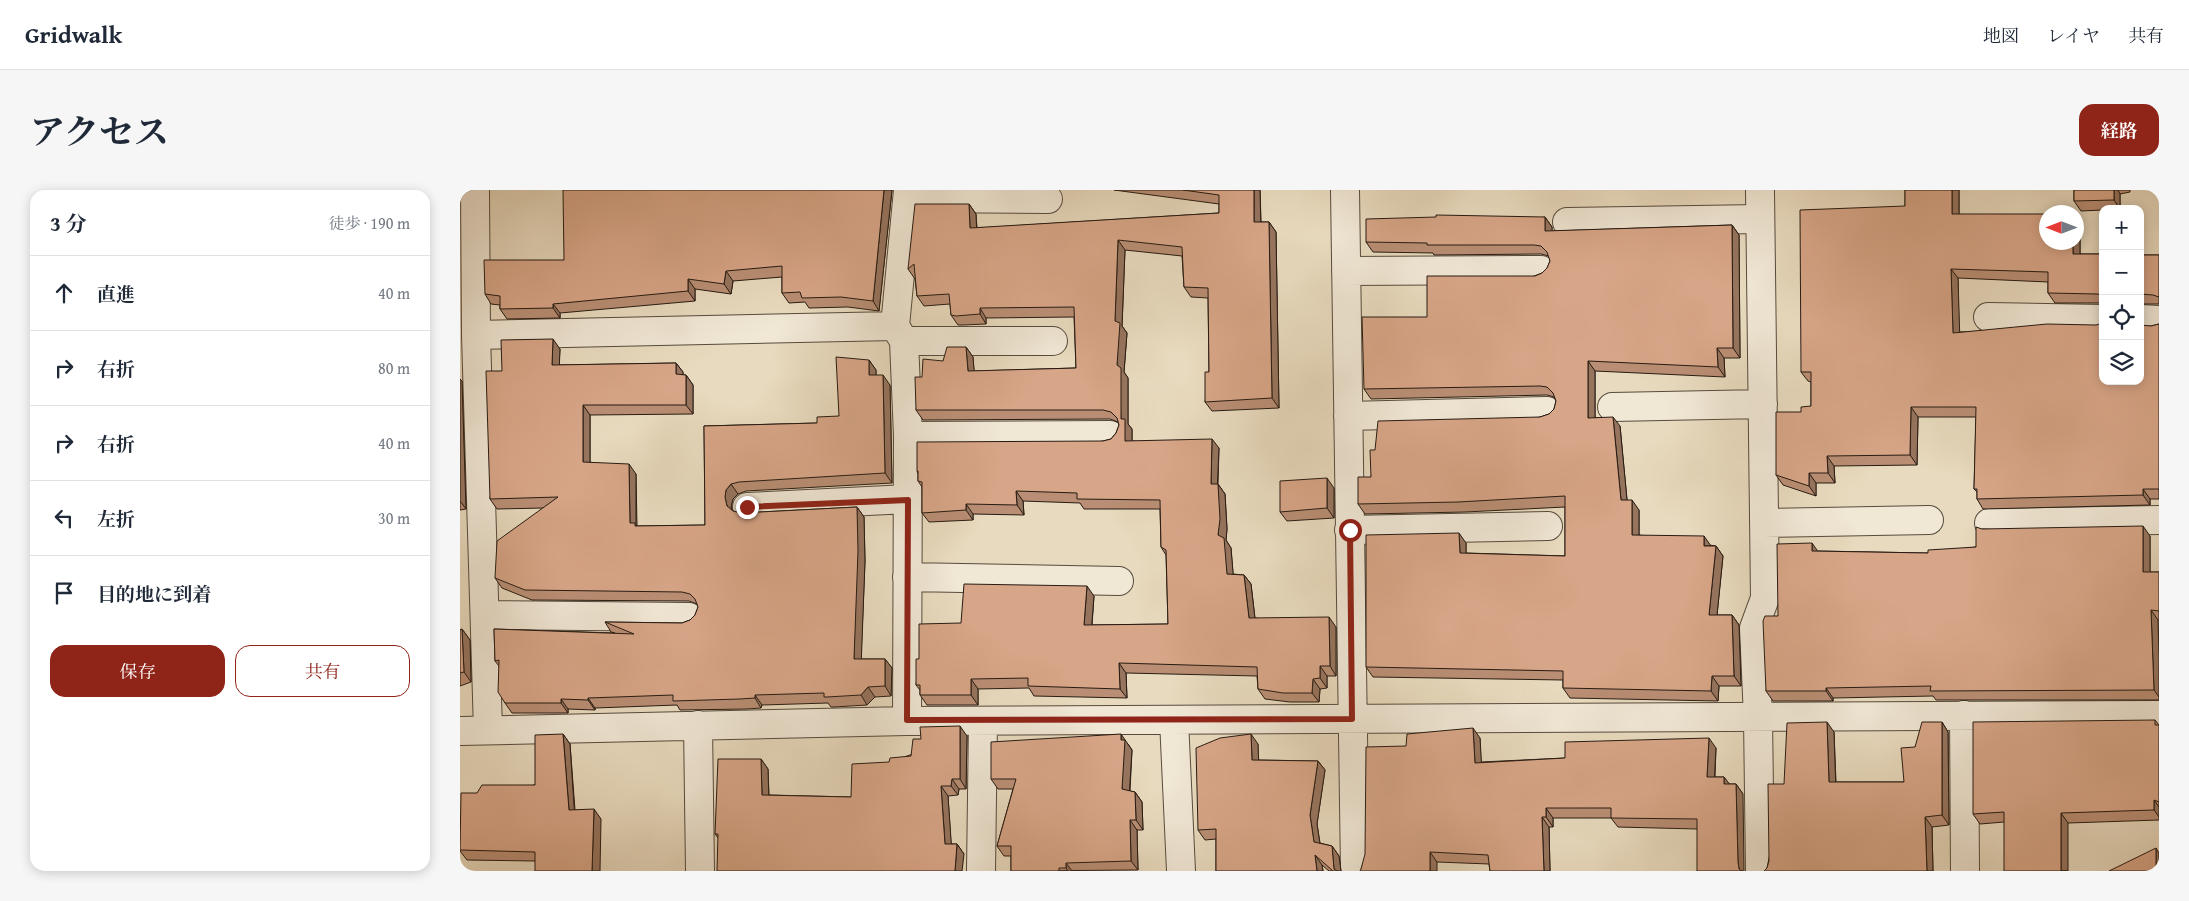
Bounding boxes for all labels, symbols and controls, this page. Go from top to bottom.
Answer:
text: Gridwalk [25,17,122,52]
text: 地図 [1983,22,2019,49]
text: レイヤ [2047,22,2100,49]
text: 共有 [2128,22,2164,49]
button: 経路 [2079,104,2159,156]
text: アクセス [30,106,169,157]
north arrow [2039,205,2084,250]
map controls [2099,205,2144,385]
button: + [2099,205,2144,250]
text: 3 分 [50,208,87,239]
text: 徒歩 · 190 m [329,211,410,235]
button: − [2099,250,2144,295]
icon: ahead [50,279,78,307]
text: 直進 [97,280,135,308]
text: 40 m [378,281,410,305]
button: locate [2099,295,2144,340]
button: layers [2099,340,2144,385]
icon: right [50,354,78,382]
text: 右折 [97,355,135,383]
text: 80 m [378,356,410,380]
icon: right [50,429,78,457]
text: 右折 [97,430,135,458]
text: 40 m [378,431,410,455]
route end [736,496,759,519]
icon: left [50,504,78,532]
text: 左折 [97,505,135,533]
text: 30 m [378,506,410,530]
route start [1339,519,1362,542]
icon: arrive [50,579,78,607]
text: 目的地に到着 [97,580,211,608]
button: 保存 [50,645,225,697]
button: 共有 [235,645,410,697]

